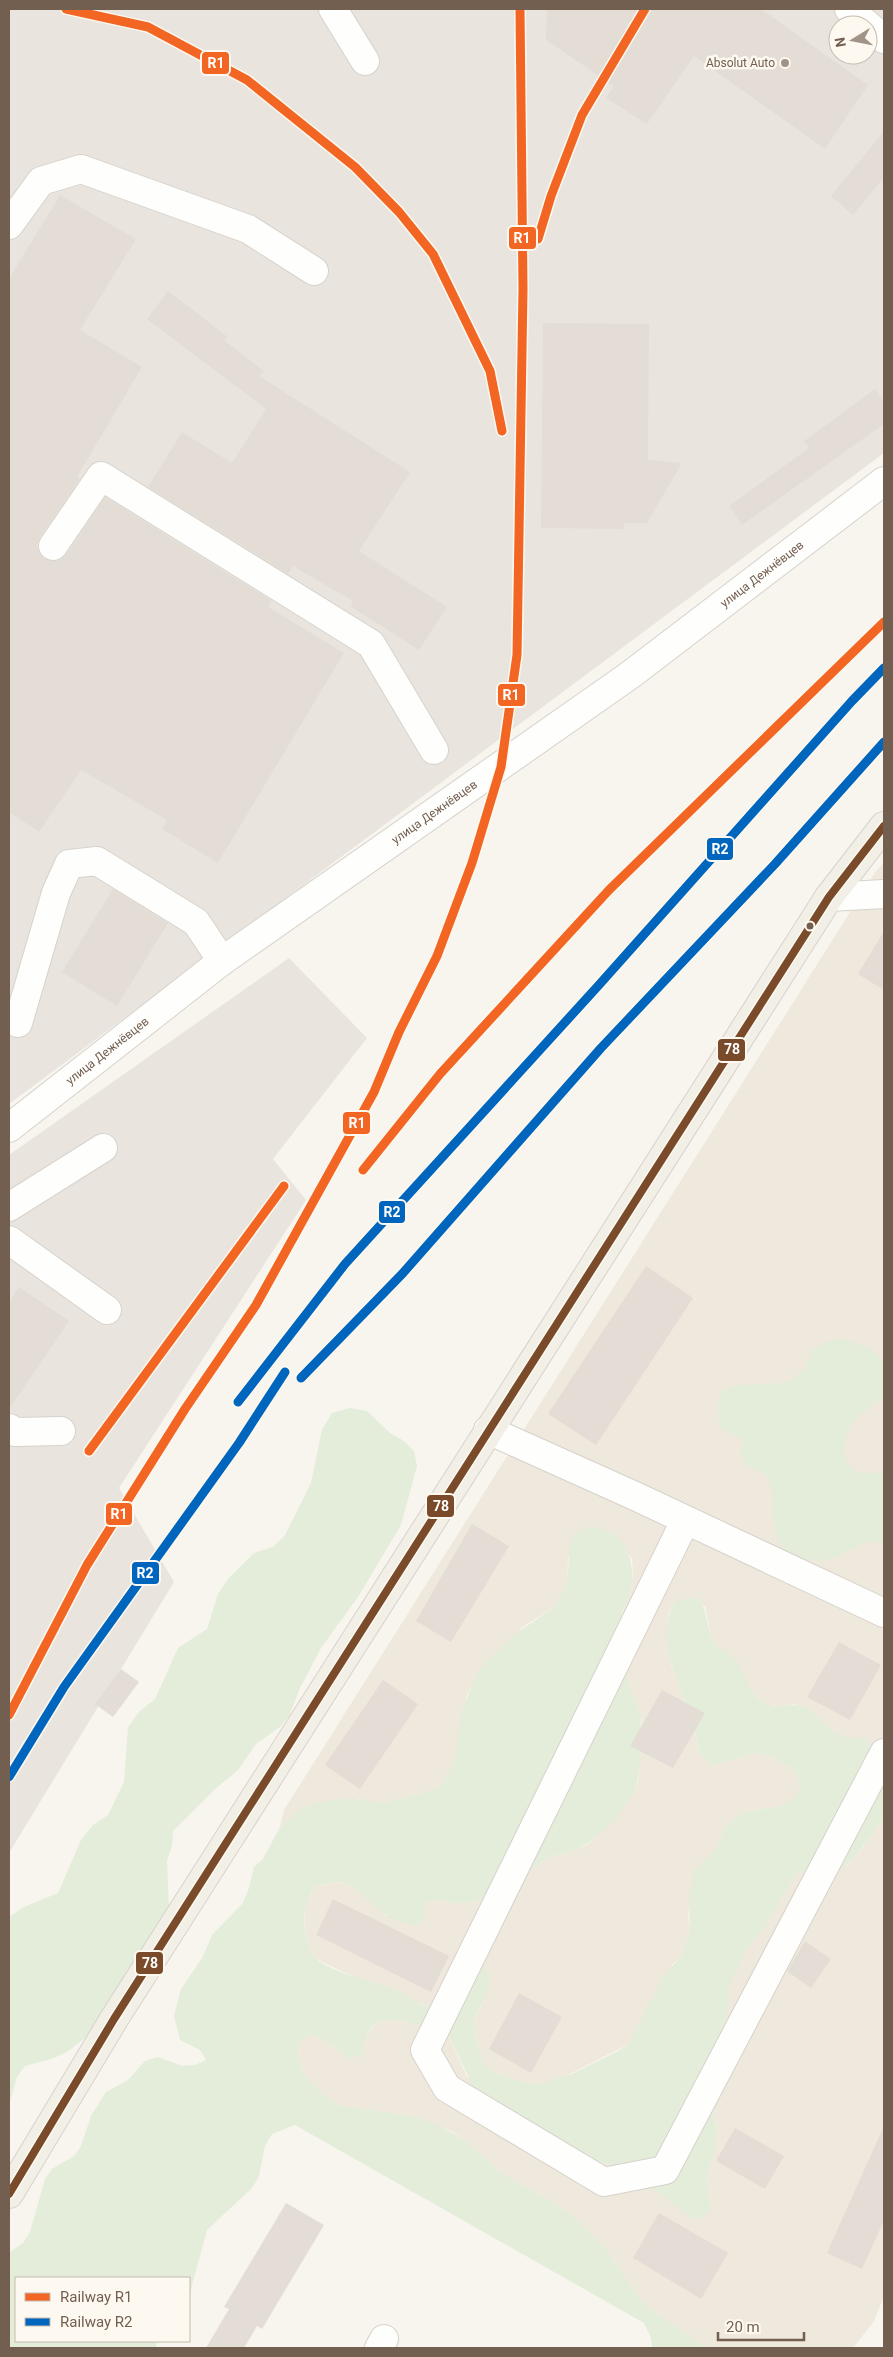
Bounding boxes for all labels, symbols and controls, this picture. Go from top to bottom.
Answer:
north arrow [828,15,878,65]
text: N [831,36,849,49]
line badge: R1 [201,51,230,75]
text: R1 [207,55,225,71]
place label: Absolut Auto [706,56,775,70]
marker: Absolut Auto [779,57,791,69]
line badge: R1 [508,226,537,250]
text: R1 [513,230,531,246]
street label: улица Дежнёвцев [718,538,807,610]
line badge: R1 [497,683,526,707]
text: R1 [502,687,520,703]
street label: улица Дежнёвцев [389,777,480,847]
line badge: R2 [706,837,734,861]
text: R2 [711,841,729,857]
unlabelled marker [805,921,815,931]
street label: улица Дежнёвцев [63,1014,152,1088]
line badge: 78 [717,1038,746,1062]
text: 78 [724,1041,740,1057]
line badge: R1 [342,1111,371,1135]
text: R1 [348,1115,366,1131]
line badge: R2 [378,1200,406,1224]
text: R2 [383,1204,401,1220]
line badge: 78 [426,1494,455,1518]
text: 78 [433,1498,449,1514]
line badge: R1 [105,1502,133,1526]
text: R1 [110,1506,128,1522]
line badge: R2 [131,1561,160,1585]
text: R2 [136,1565,154,1581]
line badge: 78 [135,1951,164,1975]
text: 78 [142,1955,158,1971]
legend [15,2277,190,2342]
text: Railway R1 [60,2288,133,2306]
scale bar [718,2310,804,2342]
text: Railway R2 [60,2313,133,2331]
text: 20 m [726,2318,760,2336]

